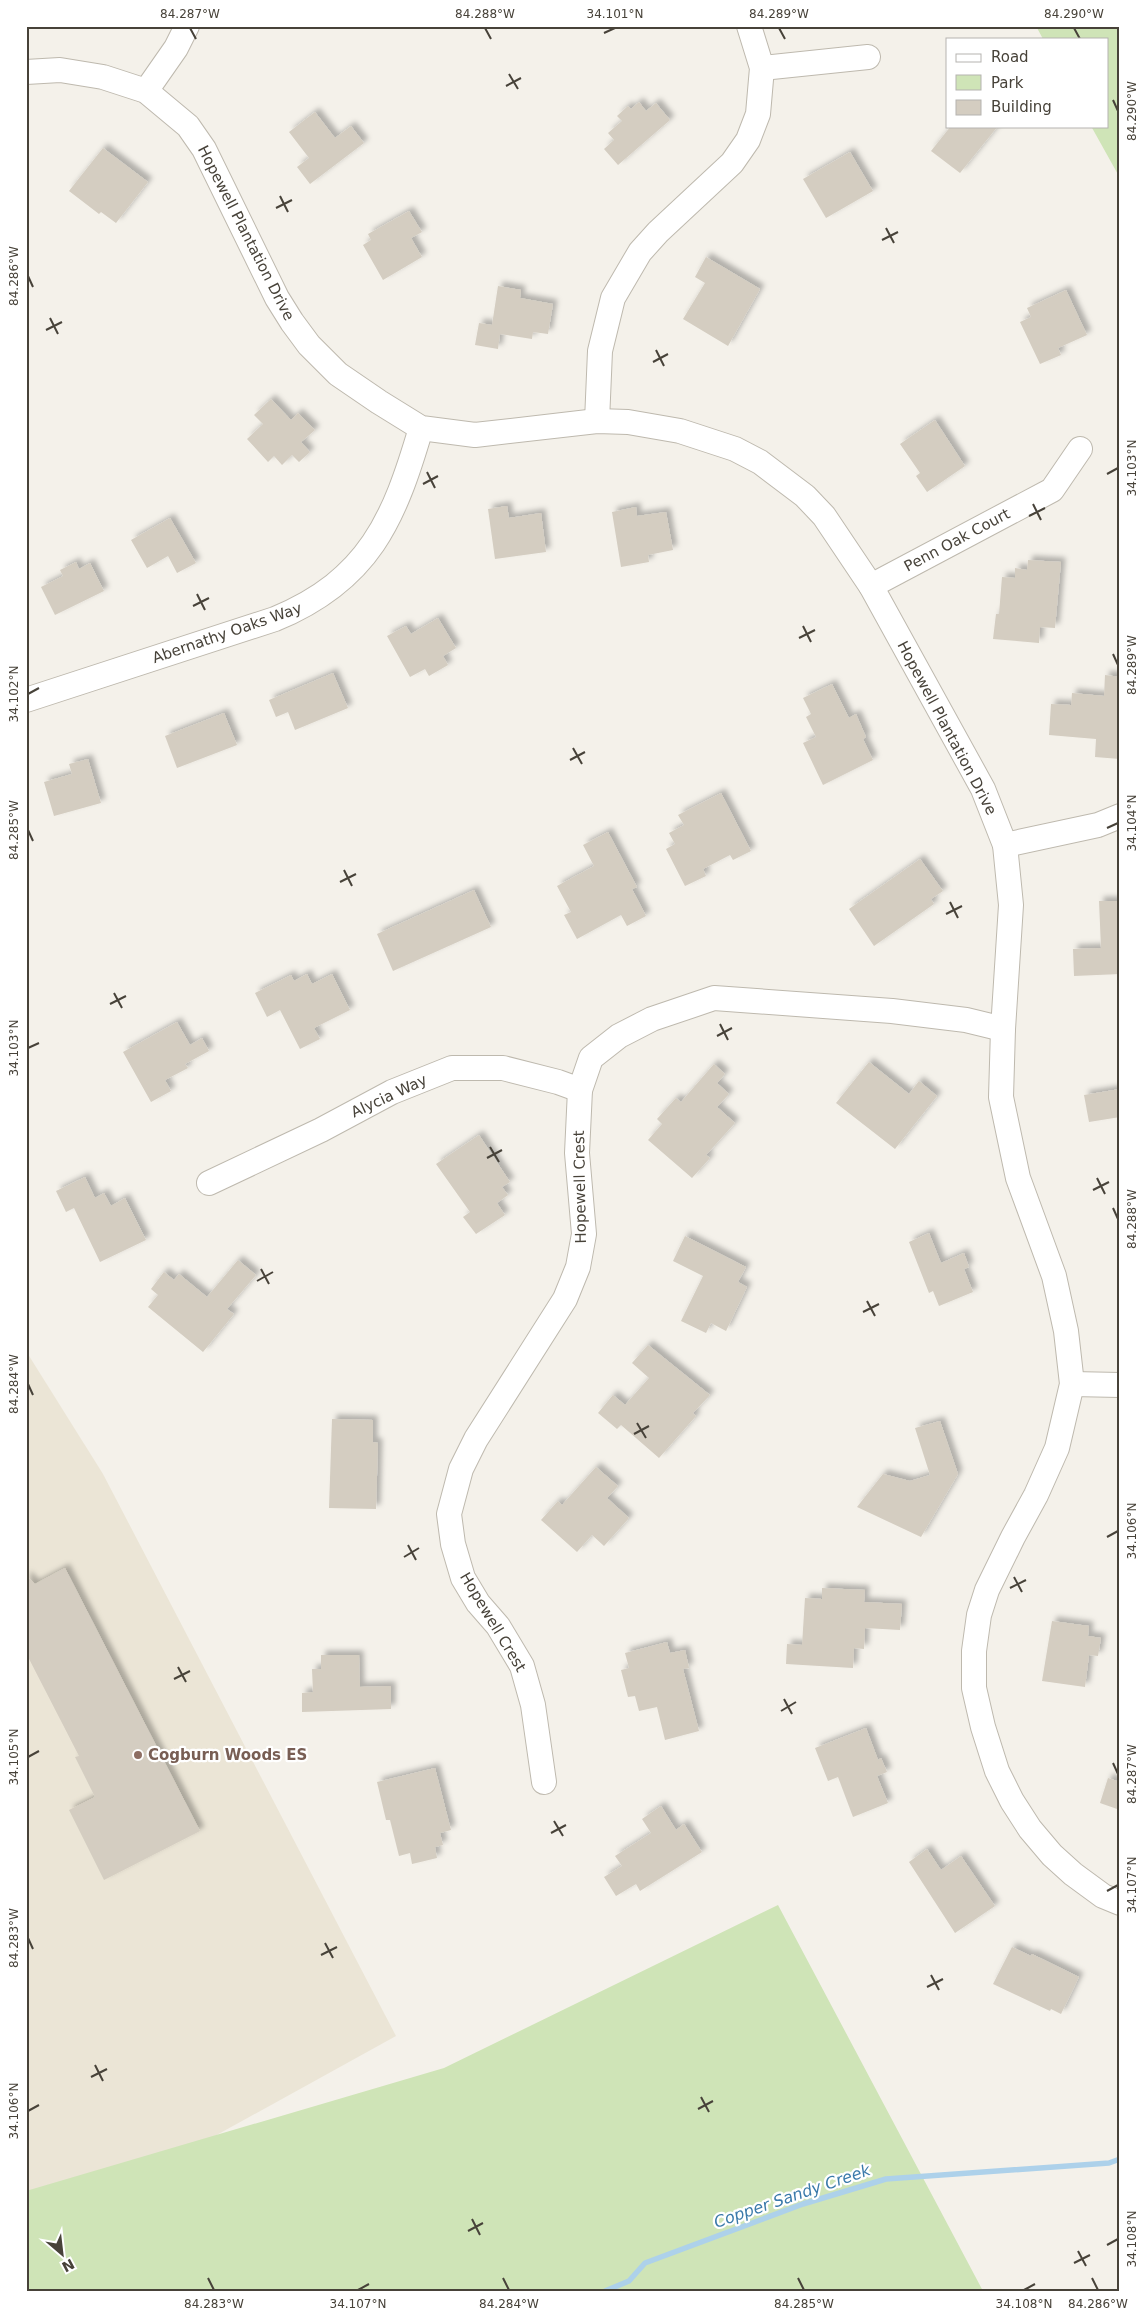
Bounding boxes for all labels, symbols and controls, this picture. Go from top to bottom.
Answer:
text: 84.287°W [160,7,220,21]
text: 84.288°W [455,7,515,21]
text: 34.101°N [587,7,643,21]
text: 84.289°W [749,7,809,21]
text: 84.290°W [1044,7,1104,21]
legend [946,38,1108,128]
text: Road [991,48,1029,66]
text: Park [991,74,1024,92]
text: 84.290°W [1125,81,1139,141]
text: Building [991,98,1052,116]
street label: Hopewell Plantation Drive [194,142,298,324]
text: 84.286°W [7,246,21,306]
text: 34.103°N [1125,440,1139,496]
street label: Penn Oak Court [901,504,1013,575]
street label: Abernathy Oaks Way [150,599,304,667]
text: 84.289°W [1125,635,1139,695]
street label: Hopewell Plantation Drive [893,638,1001,818]
text: 34.102°N [7,666,21,722]
text: 34.104°N [1125,795,1139,851]
text: 84.285°W [7,800,21,860]
text: 34.103°N [7,1020,21,1076]
street label: Alycia Way [348,1071,430,1121]
street label: Hopewell Crest [570,1130,590,1244]
text: 84.288°W [1125,1189,1139,1249]
text: 84.284°W [7,1354,21,1414]
text: 34.106°N [1125,1503,1139,1559]
street label: Hopewell Crest [456,1569,530,1675]
text: 34.105°N [7,1729,21,1785]
text: 84.287°W [1125,1744,1139,1804]
place label: Cogburn Woods ES [148,1746,307,1764]
marker: Cogburn Woods ES [132,1749,144,1761]
text: 34.107°N [1125,1857,1139,1913]
text: 84.283°W [7,1908,21,1968]
text: 34.106°N [7,2083,21,2139]
water label: Copper Sandy Creek [711,2160,873,2232]
text: 34.108°N [1125,2211,1139,2267]
north arrow [38,2230,88,2280]
text: N [59,2256,77,2275]
text: 84.283°W [184,2297,244,2311]
text: 34.107°N [330,2297,386,2311]
text: 84.284°W [479,2297,539,2311]
text: 84.285°W [774,2297,834,2311]
text: 34.108°N [996,2297,1052,2311]
text: 84.286°W [1068,2297,1128,2311]

